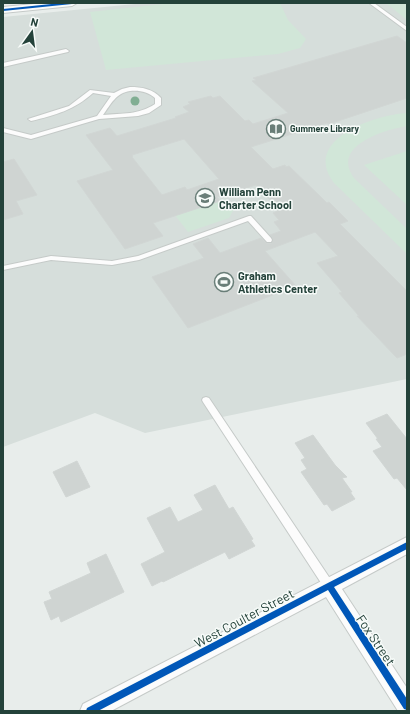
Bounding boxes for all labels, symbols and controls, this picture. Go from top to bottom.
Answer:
north arrow [12,12,52,52]
text: N [29,15,40,29]
library icon: Gummere Library [265,118,287,140]
place label: Gummere Library [290,123,360,134]
place label: William Penn Charter School [219,185,292,211]
school or university icon: William Penn Charter School [194,187,216,209]
place label: Graham Athletics Center [238,269,318,295]
sports icon: Graham Athletics Center [213,271,235,293]
street label: West Coulter Street [192,585,296,651]
street label: Fox Street [353,611,399,669]

